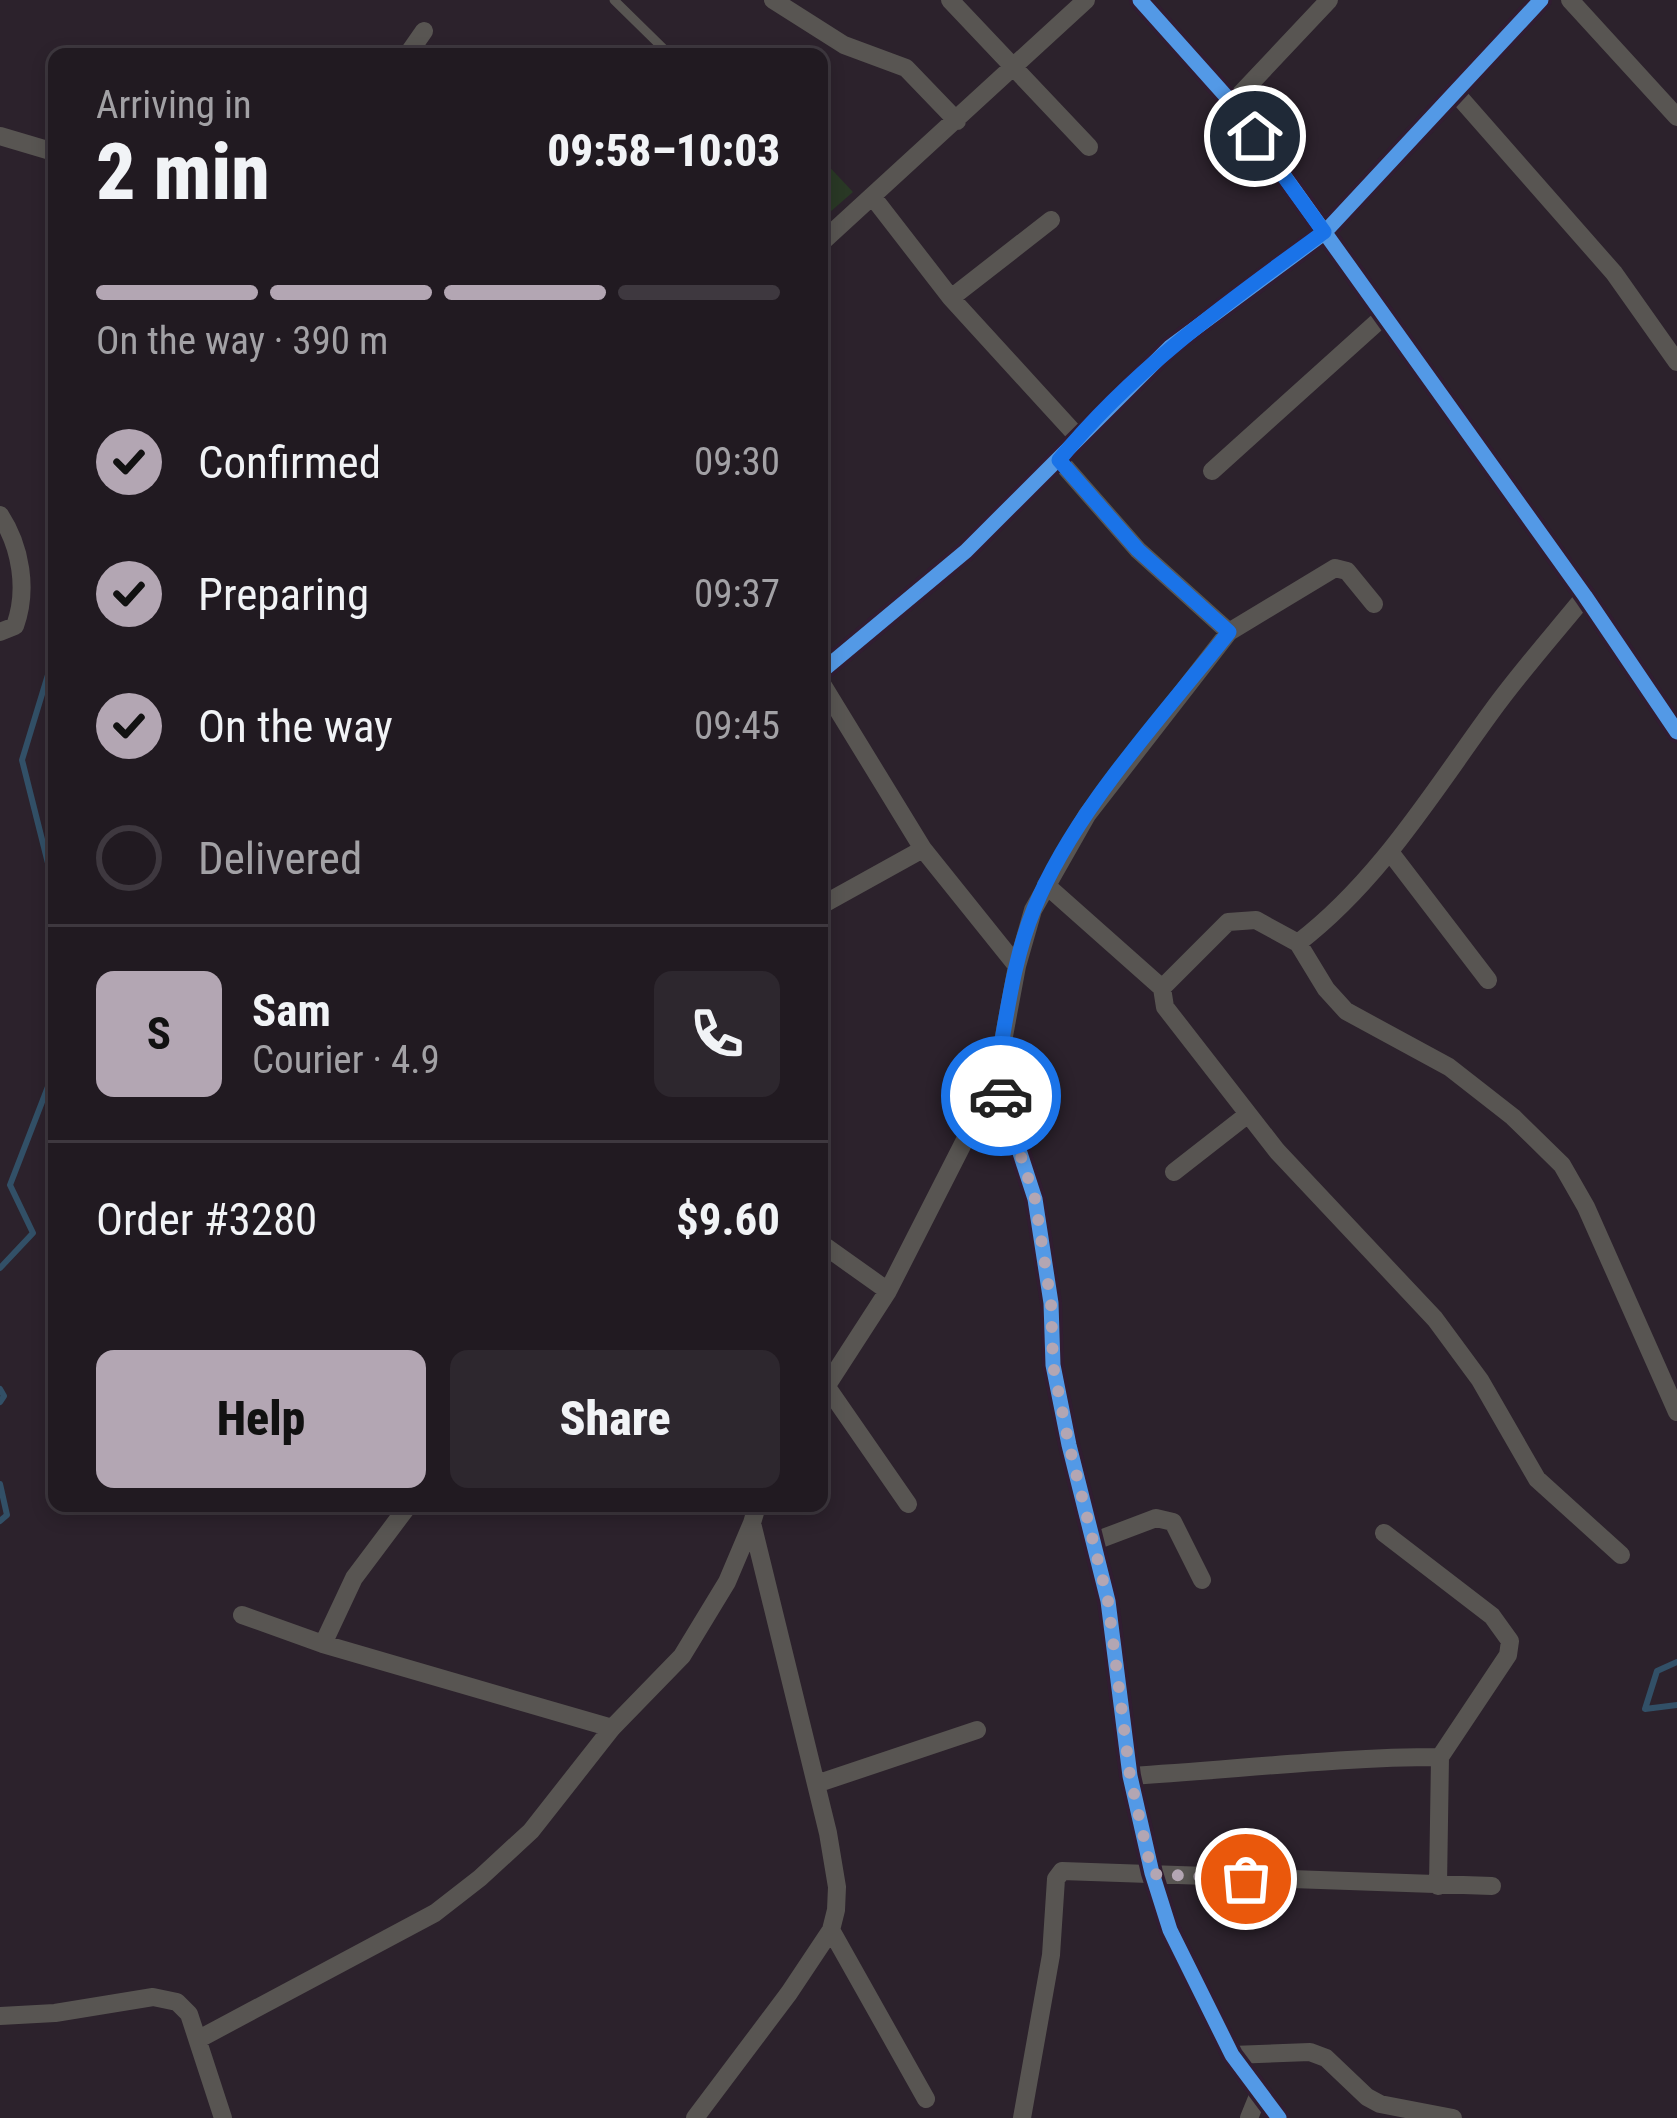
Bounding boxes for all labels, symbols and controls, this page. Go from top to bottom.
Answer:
text: Arriving in [96,82,252,128]
pin [1204,85,1306,187]
icon: home [1222,103,1288,169]
text: 09:58–10:03 [547,124,780,177]
text: 2 min [96,127,270,218]
text: On the way · 390 m [96,318,388,364]
icon: check [96,429,162,495]
text: Confirmed [198,436,381,489]
text: 09:30 [694,439,780,485]
icon: check [96,561,162,627]
text: Preparing [198,568,369,621]
text: 09:37 [694,571,780,617]
icon: check [96,693,162,759]
text: On the way [198,700,393,753]
text: 09:45 [694,703,780,749]
text: Delivered [198,832,362,885]
button: phone [654,971,780,1097]
text: Sam [252,984,331,1037]
text: S [147,1007,171,1060]
courier [941,1036,1061,1156]
text: Courier · 4.9 [252,1037,440,1083]
icon: car [968,1063,1034,1129]
text: Order #3280 [96,1193,317,1246]
text: $9.60 [676,1193,780,1246]
button: Help [96,1350,426,1488]
button: Share [450,1350,780,1488]
pin [1195,1828,1297,1930]
icon: bag [1213,1846,1279,1912]

